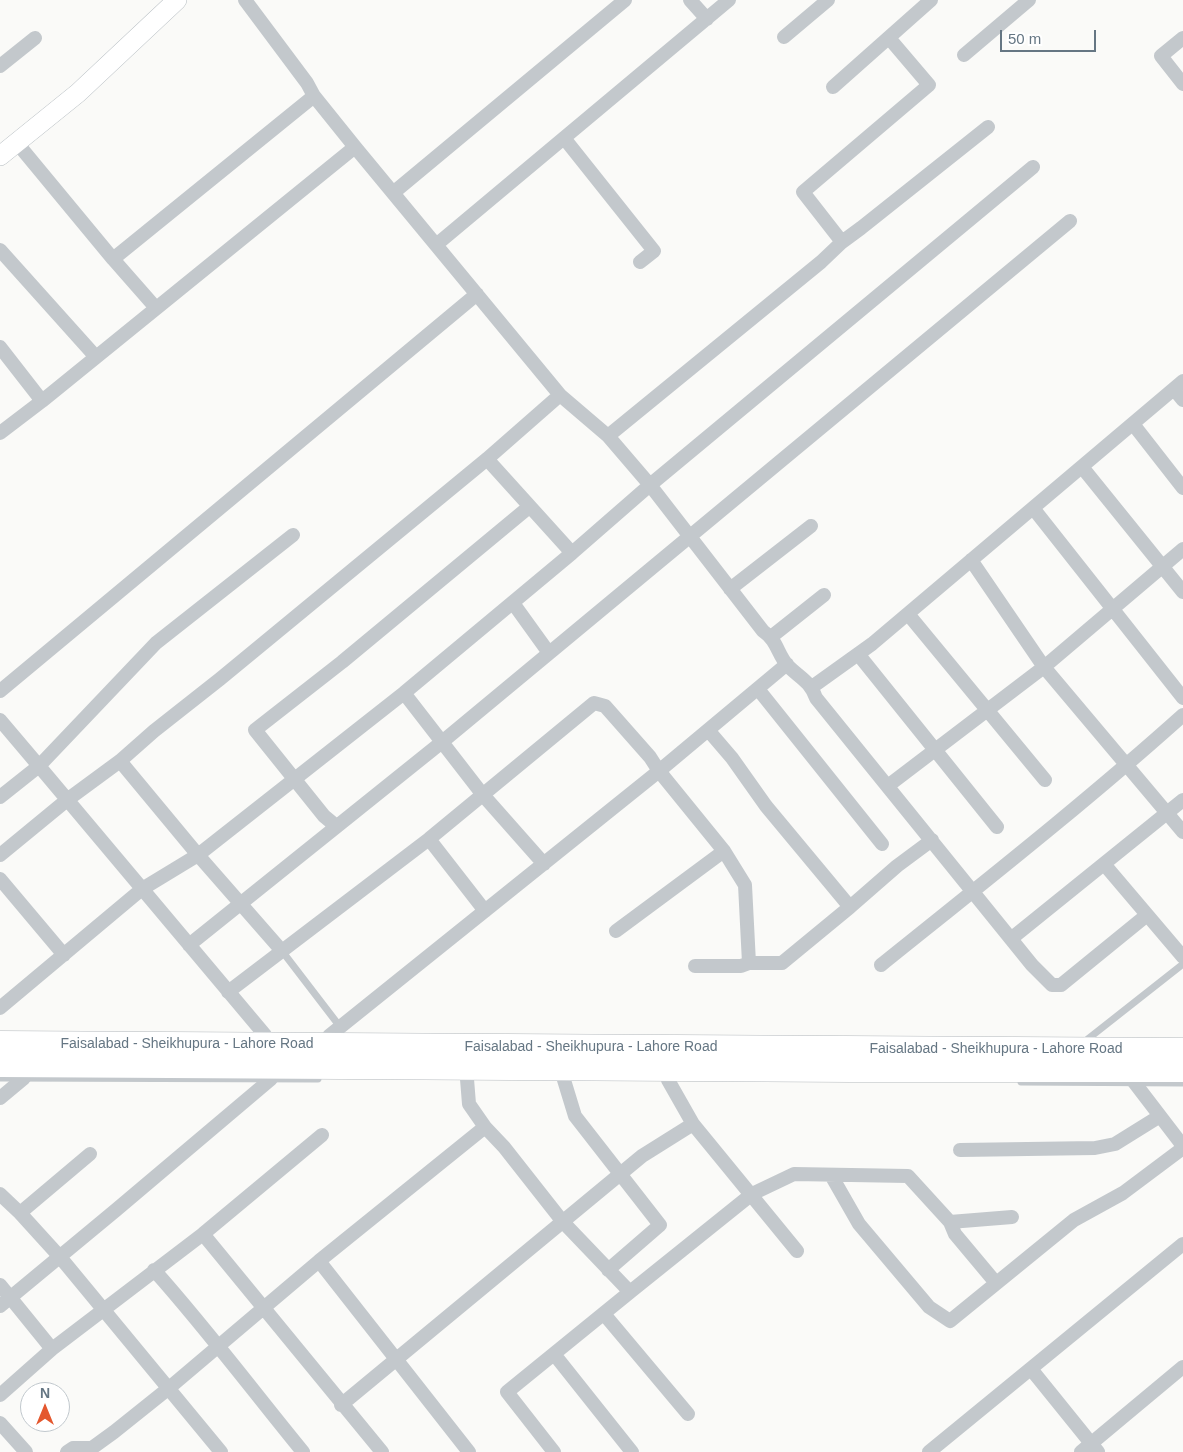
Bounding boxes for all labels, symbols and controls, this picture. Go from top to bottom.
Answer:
scale bar [1003,20,1099,52]
text: 50 m [1008,30,1041,47]
street label: Faisalabad - Sheikhupura - Lahore Road [61,1036,313,1052]
street label: Faisalabad - Sheikhupura - Lahore Road [465,1039,717,1055]
street label: Faisalabad - Sheikhupura - Lahore Road [870,1041,1122,1057]
north arrow [20,1382,70,1432]
text: N [40,1385,50,1401]

